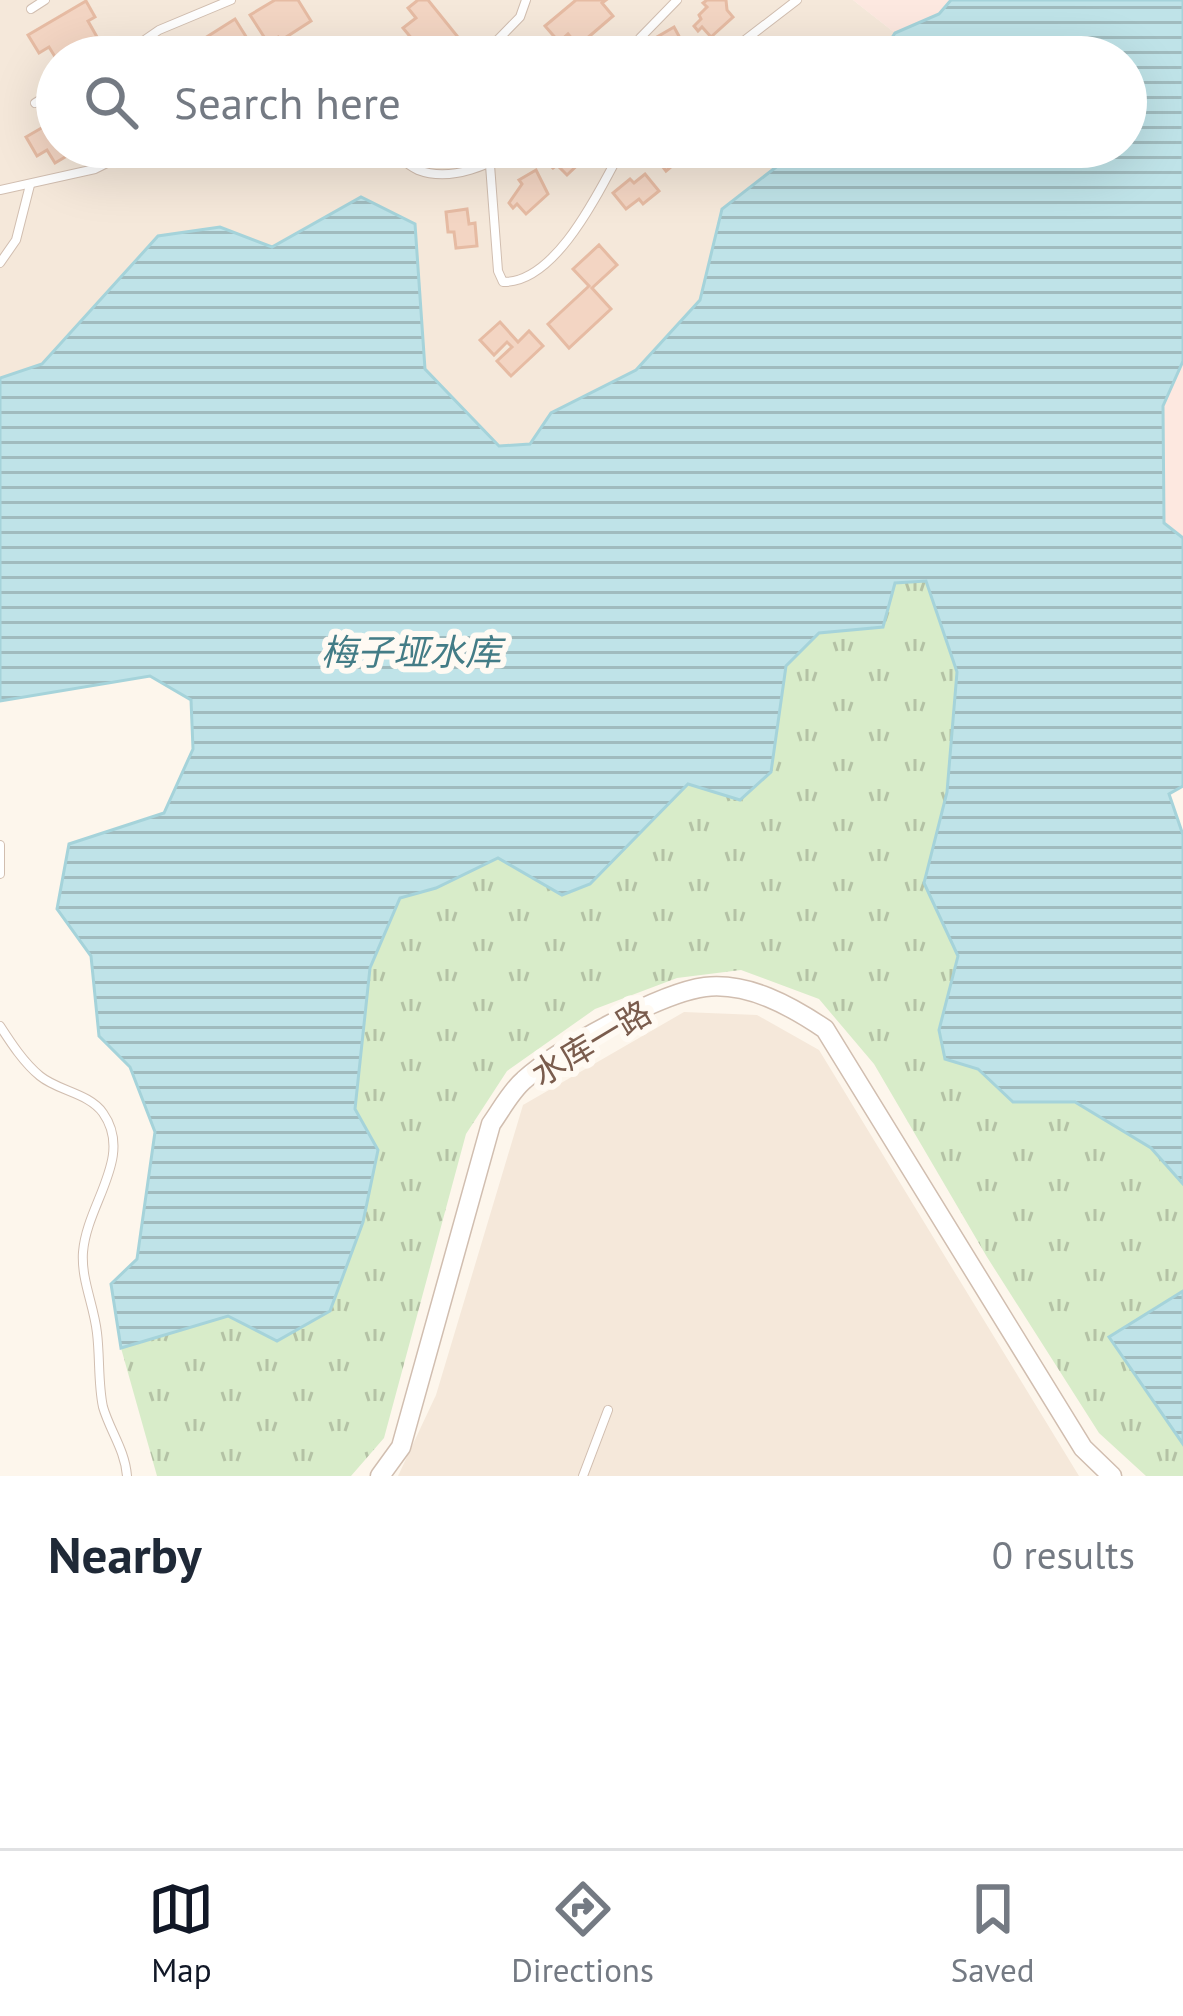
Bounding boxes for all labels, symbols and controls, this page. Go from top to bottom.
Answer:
search box [36,36,1147,168]
icon: search [78,69,144,135]
text: Search here [174,73,401,131]
water label: 梅子垭水库 [321,628,506,675]
street label: 水库一路 [523,990,658,1095]
text: Nearby [48,1521,202,1587]
text: 0 results [992,1529,1135,1580]
tab: Map [148,1876,214,1991]
tab: Directions [511,1876,654,1991]
tab: Saved [951,1876,1035,1991]

